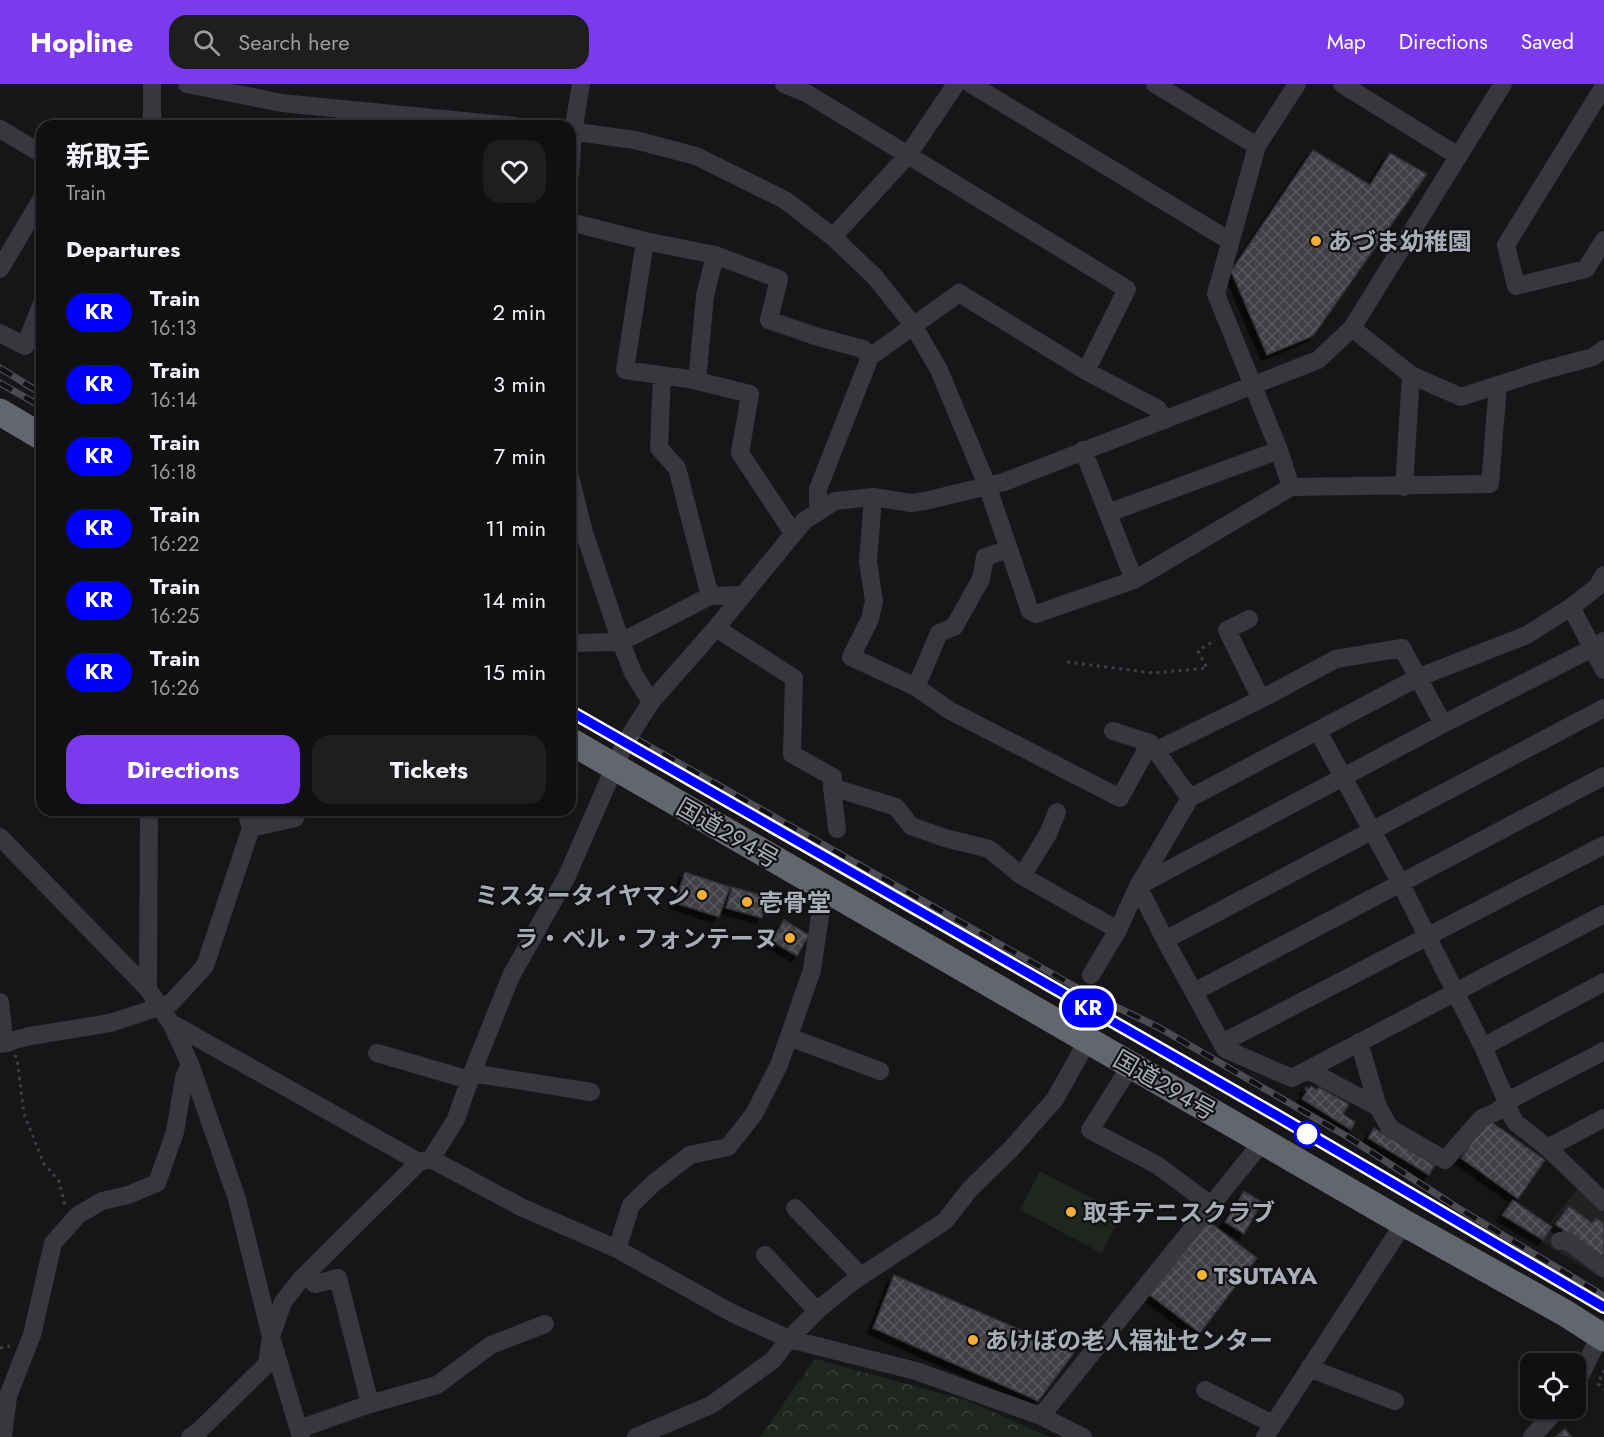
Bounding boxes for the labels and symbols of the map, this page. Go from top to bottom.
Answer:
place label: あづま幼稚園 [1328,224,1472,259]
marker: あづま幼稚園 [1309,234,1323,248]
street label: 国道294号 [670,789,786,877]
place label: ミスタータイヤマン [475,878,690,913]
place label: 壱骨堂 [759,885,831,920]
marker: ミスタータイヤマン [695,888,709,902]
marker: 壱骨堂 [740,895,754,909]
place label: ラ・ベル・フォンテーヌ [514,921,778,956]
marker: ラ・ベル・フォンテーヌ [783,931,797,945]
line badge: KR [1061,988,1115,1028]
street label: 国道294号 [1107,1041,1223,1129]
unlabelled marker [1294,1121,1320,1147]
place label: 取手テニスクラブ [1083,1195,1275,1230]
marker: 取手テニスクラブ [1064,1205,1078,1219]
place label: TSUTAYA [1214,1258,1318,1293]
marker: TSUTAYA [1195,1268,1209,1282]
place label: あけぼの老人福祉センター [985,1323,1273,1358]
marker: あけぼの老人福祉センター [966,1333,980,1347]

